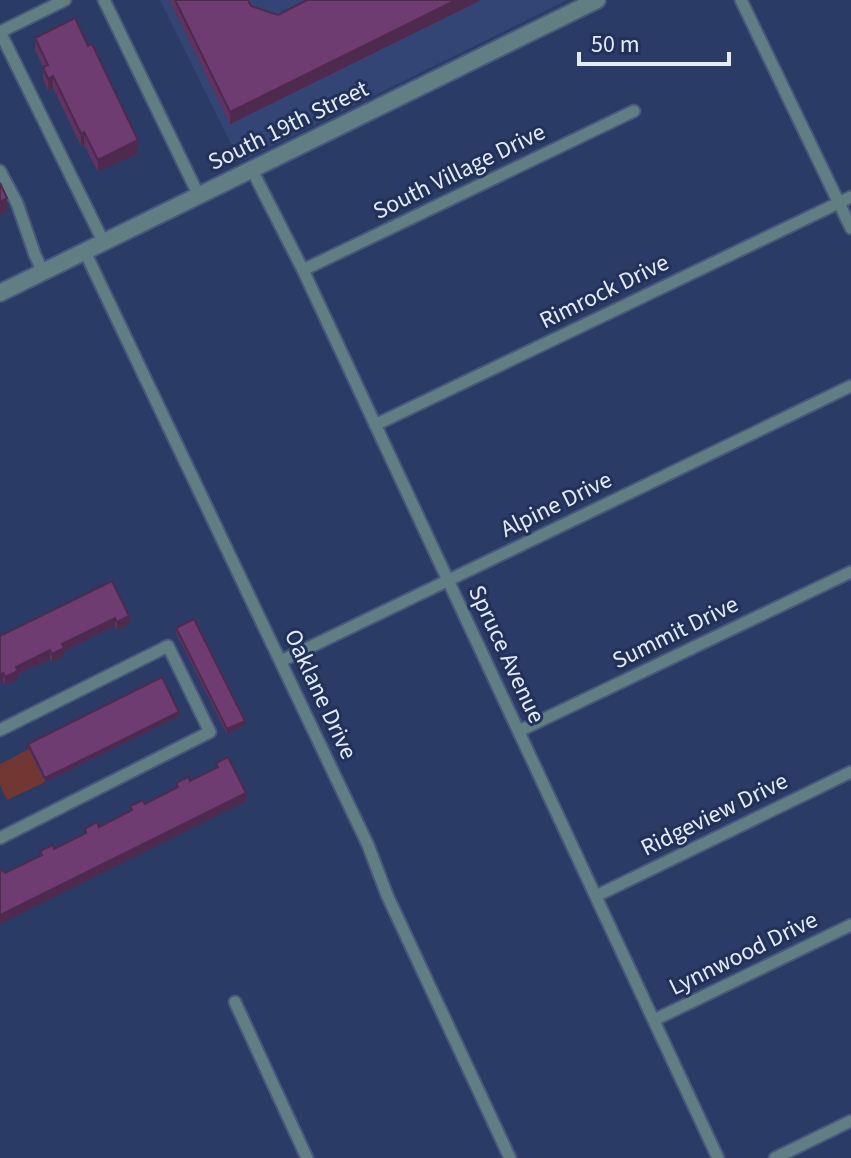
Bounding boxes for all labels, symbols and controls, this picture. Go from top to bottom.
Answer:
scale bar [579,16,729,66]
text: 50 m [591,27,640,62]
street label: South 19th Street [202,71,374,179]
street label: South Village Drive [367,115,551,228]
street label: Rimrock Drive [534,245,675,338]
street label: Alpine Drive [495,462,618,547]
street label: Spruce Avenue [459,579,554,729]
street label: Summit Drive [606,587,744,678]
street label: Oaklane Drive [275,623,366,765]
street label: Ridgeview Drive [635,764,794,865]
street label: Lynnwood Drive [663,902,824,1005]

